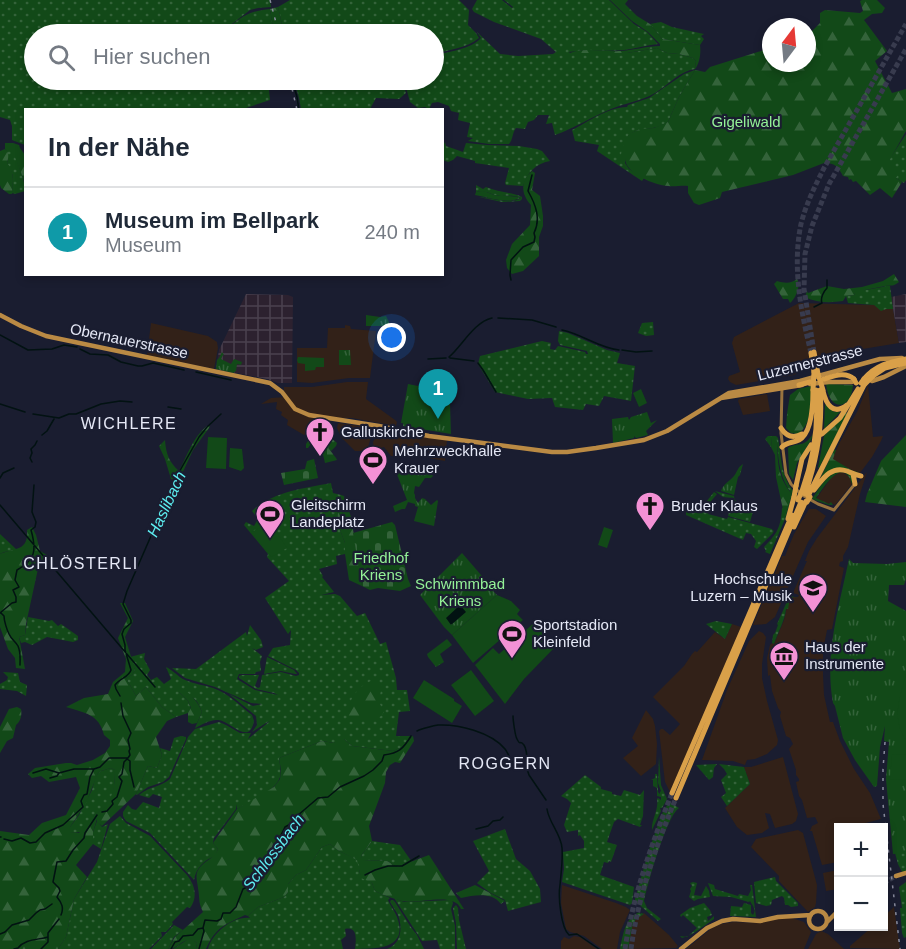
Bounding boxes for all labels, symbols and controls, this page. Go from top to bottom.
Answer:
north arrow [762,18,816,72]
search box [24,24,444,90]
icon: search [45,41,78,74]
text: Hier suchen [93,44,210,69]
park label: Gigeliwald [711,113,781,130]
text: In der Nähe [48,132,190,162]
text: Museum im Bellpark [105,208,319,233]
text: 1 [62,221,73,243]
text: 240 m [364,221,420,243]
text: Museum [105,234,182,256]
street label: Obernauerstrasse [69,320,190,361]
your location [377,323,406,352]
street label: Luzernerstrasse [756,341,864,384]
pin: 1 [418,370,458,419]
district label: WICHLERE [81,415,177,432]
church icon: Galluskirche [304,416,336,458]
place label: Galluskirche [341,423,424,440]
place label: Mehrzweckhalle Krauer [394,442,502,476]
sports icon: Mehrzweckhalle Krauer [357,444,389,486]
water label: Haslibach [144,469,189,540]
church icon: Bruder Klaus [634,490,666,532]
place label: Gleitschirm Landeplatz [291,496,366,530]
place label: Bruder Klaus [671,497,758,514]
sports icon: Gleitschirm Landeplatz [254,498,286,540]
park label: Friedhof Kriens [353,549,409,583]
district label: CHLÖSTERLI [23,555,139,572]
place label: Hochschule Luzern – Musik [690,570,792,604]
school or university icon: Hochschule Luzern – Musik [797,572,829,614]
park label: Schwimmbad Kriens [415,575,505,609]
place label: Sportstadion Kleinfeld [533,616,617,650]
sports icon: Sportstadion Kleinfeld [496,618,528,660]
place label: Haus der Instrumente [805,638,884,672]
museum icon: Haus der Instrumente [768,640,800,682]
district label: ROGGERN [458,755,552,772]
water label: Schlossbach [239,811,308,894]
map controls [834,823,888,931]
button: + [834,823,888,877]
button: − [834,877,888,931]

